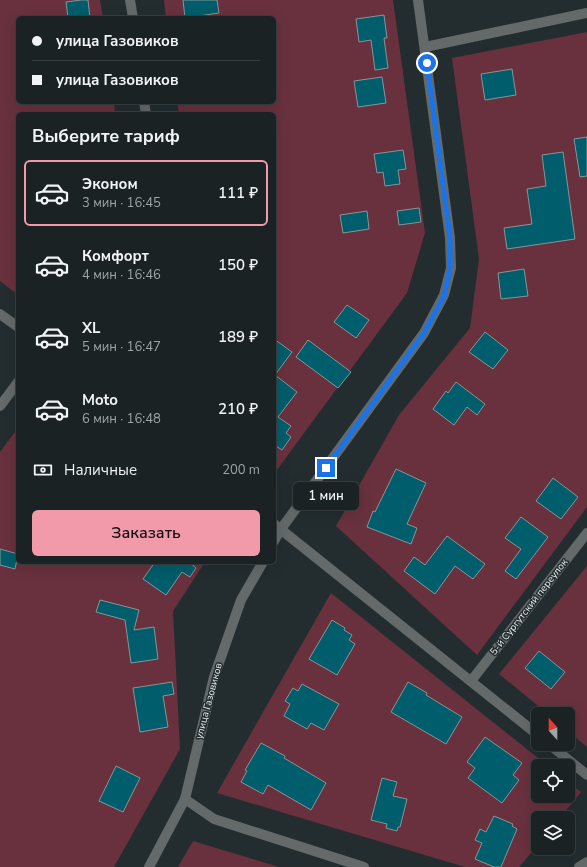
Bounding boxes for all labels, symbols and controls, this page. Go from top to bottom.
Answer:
text: улица Газовиков [56,31,178,51]
route start [418,54,436,72]
text: улица Газовиков [56,70,178,90]
text: Выберите тариф [32,124,180,148]
text: Эконом [82,174,138,194]
icon: car [34,175,70,211]
text: 111 ₽ [218,183,258,203]
text: 3 мин · 16:45 [82,194,161,212]
text: Комфорт [82,246,149,266]
icon: car [34,247,70,283]
text: 150 ₽ [218,255,258,275]
text: 4 мин · 16:46 [82,266,161,284]
text: XL [82,318,101,338]
icon: car [34,319,70,355]
text: 189 ₽ [218,327,258,347]
text: 5 мин · 16:47 [82,338,161,356]
text: Moto [82,390,118,410]
icon: car [34,391,70,427]
text: 210 ₽ [218,399,258,419]
text: 6 мин · 16:48 [82,410,161,428]
icon: cash [32,459,54,481]
route end [317,459,335,477]
text: Наличные [64,460,137,480]
text: 200 m [222,461,260,479]
callout: 1 мин [293,482,359,510]
text: 1 мин [308,487,344,505]
button: Заказать [32,510,260,556]
street label: 5-й Сургутский переулок [487,555,572,658]
street label: улица Газовиков [192,661,226,741]
north arrow [531,707,575,751]
map controls [531,707,575,855]
button: locate [531,759,575,803]
button: layers [531,811,575,855]

